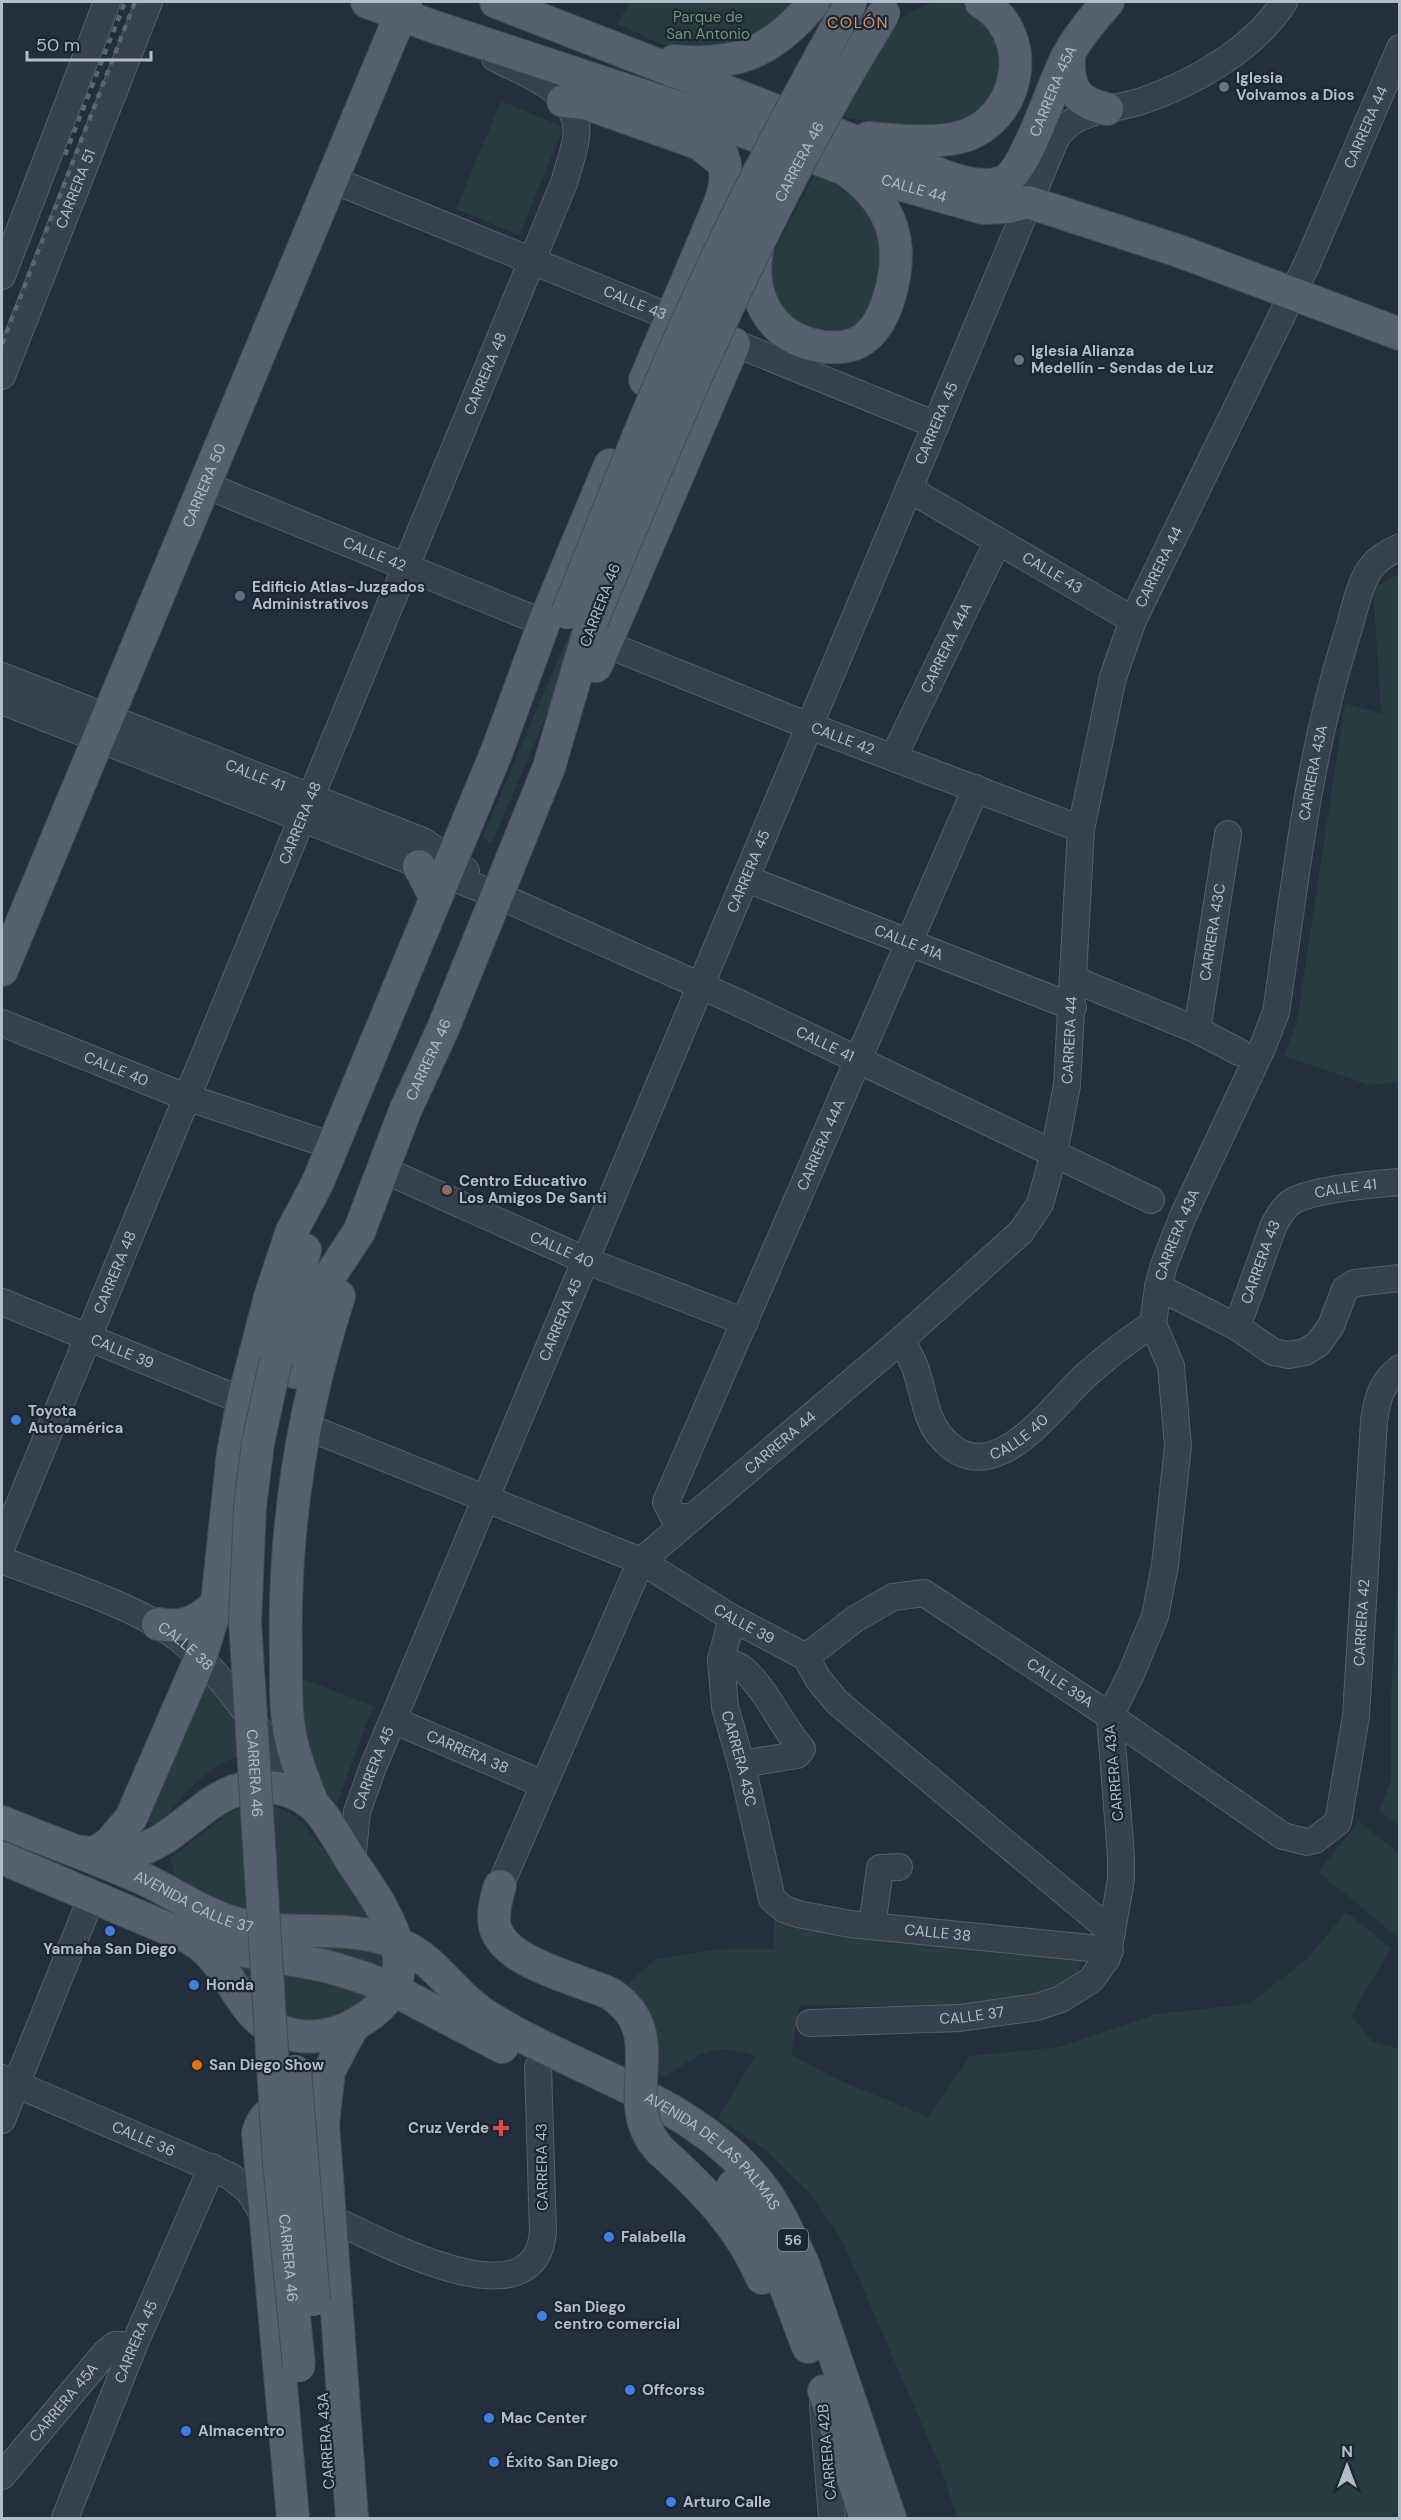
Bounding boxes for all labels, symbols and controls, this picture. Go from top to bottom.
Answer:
park label: Parque de San Antonio [666,7,750,44]
district label: COLÓN [827,12,889,33]
scale bar [27,24,152,62]
text: 50 m [36,33,80,57]
street label: CARRERA 45A [1025,42,1081,140]
place label: Iglesia Volvamos a Dios [1236,68,1355,105]
marker: Iglesia Volvamos a Dios [1217,80,1231,94]
street label: CARRERA 44 [1339,83,1392,172]
street label: CARRERA 46 [770,118,829,206]
street label: CARRERA 51 [51,146,100,231]
street label: CALLE 44 [879,170,949,207]
street label: CALLE 43 [600,281,670,325]
street label: CARRERA 48 [459,329,511,418]
place label: Iglesia Alianza Medellín - Sendas de Luz [1031,341,1214,378]
marker: Iglesia Alianza Medellín - Sendas de Luz [1012,353,1026,367]
street label: CARRERA 45 [910,379,963,468]
street label: CARRERA 50 [178,441,231,530]
street label: CARRERA 44 [1131,523,1187,611]
street label: CALLE 42 [340,532,409,576]
street label: CALLE 43 [1018,547,1086,598]
street label: CARRERA 46 [575,560,625,650]
place label: Edificio Atlas-Juzgados Administrativos [252,577,425,614]
marker: Edificio Atlas-Juzgados Administrativos [233,589,247,603]
street label: CARRERA 44A [916,600,977,696]
street label: CALLE 42 [808,717,877,760]
street label: CARRERA 43A [1294,723,1332,822]
street label: CALLE 41 [222,755,288,796]
street label: CARRERA 48 [274,779,326,868]
street label: CARRERA 45 [722,827,775,916]
street label: CARRERA 43C [1195,882,1230,982]
street label: CALLE 41A [872,920,946,965]
street label: CARRERA 44 [1057,996,1082,1084]
street label: CARRERA 46 [401,1016,456,1104]
street label: CALLE 41 [792,1022,858,1067]
street label: CALLE 40 [81,1047,151,1091]
street label: CARRERA 44A [792,1096,850,1194]
place label: Centro Educativo Los Amigos De Santi [459,1171,607,1208]
street label: CALLE 41 [1313,1174,1378,1203]
marker: Centro Educativo Los Amigos De Santi [440,1183,454,1197]
street label: CARRERA 43A [1150,1186,1204,1283]
street label: CARRERA 43 [1236,1217,1285,1307]
street label: CALLE 40 [527,1227,597,1273]
street label: CARRERA 48 [89,1228,141,1317]
street label: CARRERA 45 [534,1275,587,1364]
street label: CALLE 39 [88,1329,157,1373]
place label: Toyota Autoamérica [28,1401,123,1438]
street label: CARRERA 44 [740,1407,820,1479]
street label: CALLE 40 [987,1410,1053,1465]
marker: Toyota Autoamérica [9,1413,23,1427]
street label: CARRERA 42 [1349,1578,1374,1667]
street label: CALLE 39 [710,1599,778,1649]
street label: CALLE 38 [154,1617,218,1675]
street label: CALLE 39A [1023,1654,1097,1712]
street label: CARRERA 43C [717,1708,761,1809]
street label: CARRERA 45 [349,1724,399,1813]
street label: CARRERA 43A [1100,1724,1128,1822]
street label: CARRERA 38 [423,1725,512,1778]
street label: CARRERA 46 [242,1729,267,1818]
street label: AVENIDA CALLE 37 [131,1866,255,1937]
street label: CALLE 38 [904,1920,972,1946]
marker: Yamaha San Diego [103,1924,117,1938]
place label: Yamaha San Diego [43,1939,177,1959]
place label: Honda [206,1975,254,1995]
marker: Honda [187,1978,201,1992]
street label: CALLE 37 [939,2002,1006,2029]
place label: San Diego Show [209,2055,325,2075]
marker: San Diego Show [190,2058,204,2072]
street label: AVENIDA DE LAS PALMAS [641,2088,785,2214]
street label: CALLE 36 [109,2116,178,2161]
place label: Cruz Verde [408,2118,489,2138]
marker: Cruz Verde [494,2121,508,2135]
street label: CARRERA 43 [531,2123,553,2211]
street label: CARRERA 46 [274,2213,303,2303]
place label: Falabella [621,2227,686,2247]
road number: 56 [778,2229,808,2251]
marker: Falabella [602,2230,616,2244]
street label: CARRERA 45 [110,2297,162,2386]
place label: San Diego centro comercial [554,2297,680,2334]
marker: San Diego centro comercial [535,2309,549,2323]
street label: CARRERA 45A [25,2359,103,2446]
place label: Offcorss [642,2380,705,2400]
marker: Offcorss [623,2383,637,2397]
street label: CARRERA 43A [313,2392,339,2490]
street label: CARRERA 42B [813,2403,841,2501]
place label: Mac Center [501,2408,587,2428]
marker: Mac Center [482,2411,496,2425]
place label: Almacentro [198,2421,285,2441]
marker: Almacentro [179,2424,193,2438]
north arrow [1317,2436,1377,2496]
text: N [1341,2441,1353,2462]
place label: Éxito San Diego [506,2452,618,2472]
marker: Éxito San Diego [487,2455,501,2469]
place label: Arturo Calle [683,2492,771,2512]
marker: Arturo Calle [664,2495,678,2509]

